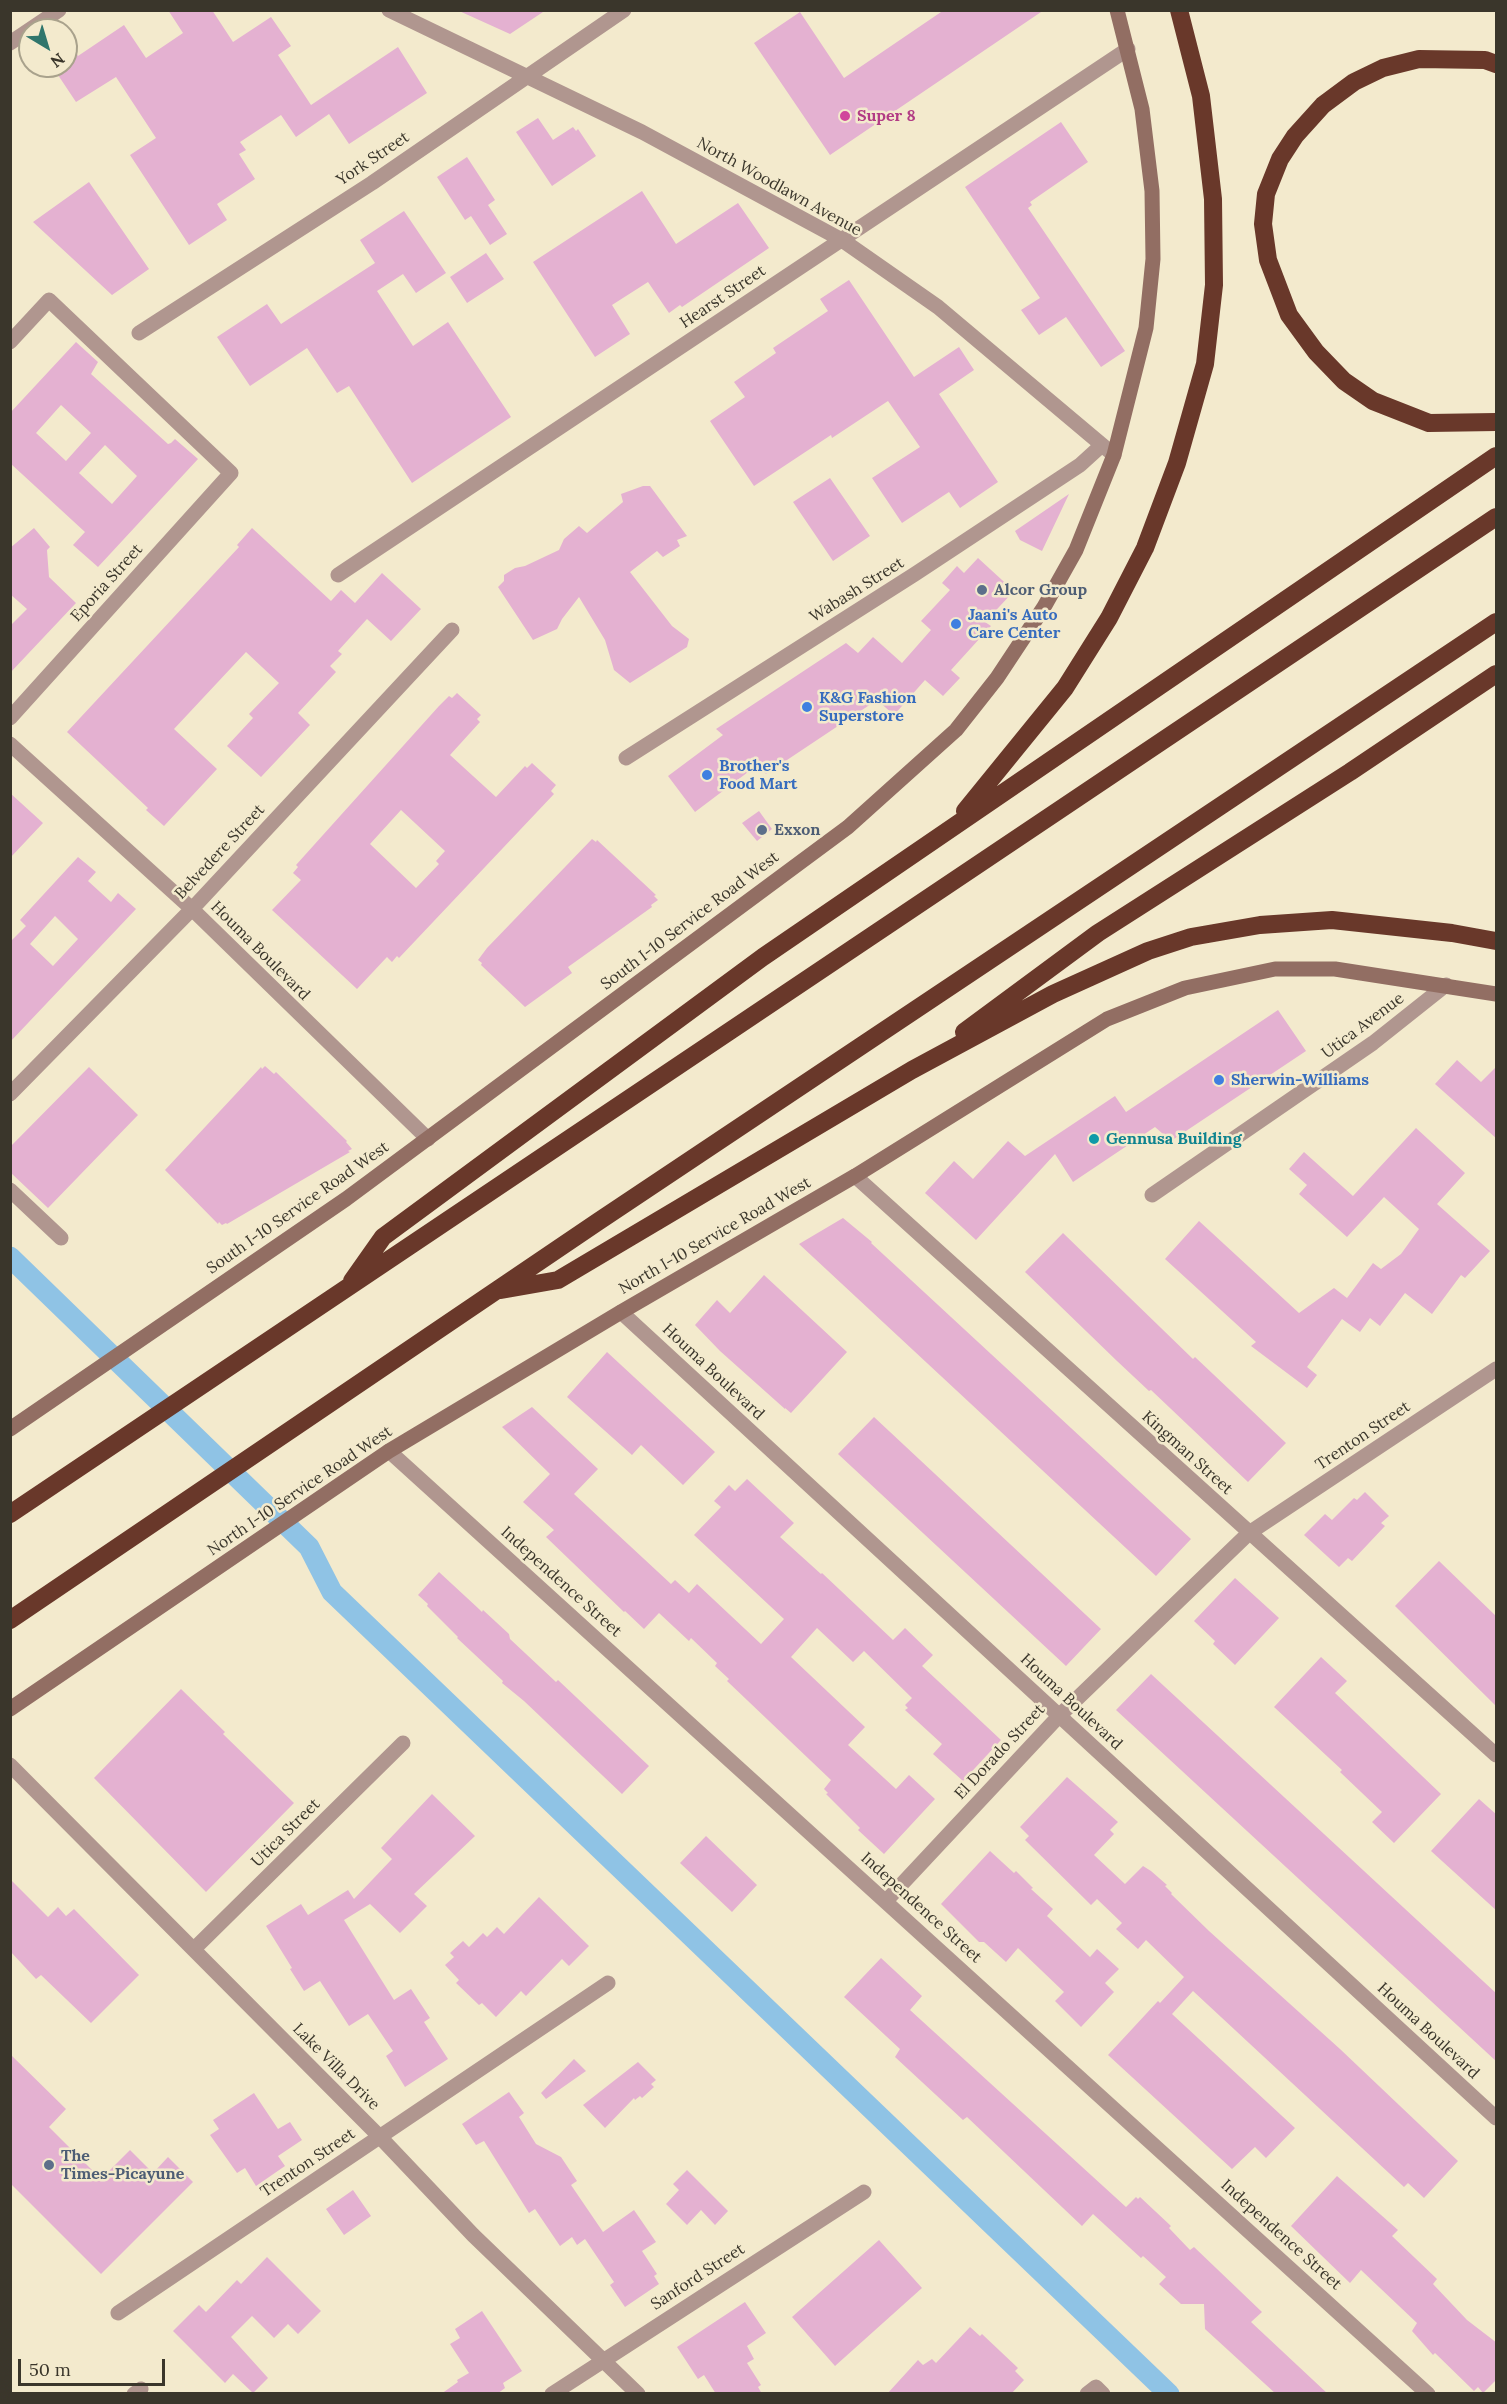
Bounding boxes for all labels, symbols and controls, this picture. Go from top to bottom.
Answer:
north arrow [18,18,78,78]
text: N [47,49,69,72]
place label: Super 8 [857,106,916,126]
marker: Super 8 [838,109,852,123]
street label: York Street [333,128,413,190]
street label: North Woodlawn Avenue [693,134,865,240]
street label: Hearst Street [677,261,769,333]
street label: Eporia Street [67,540,147,626]
street label: Wabash Street [806,553,908,627]
place label: Alcor Group [994,580,1087,600]
marker: Alcor Group [975,583,989,597]
place label: Jaani's Auto Care Center [968,605,1060,643]
marker: Jaani's Auto Care Center [949,617,963,631]
place label: K&G Fashion Superstore [819,688,916,726]
marker: K&G Fashion Superstore [800,700,814,714]
place label: Brother's Food Mart [719,756,797,794]
marker: Brother's Food Mart [700,768,714,782]
street label: Belvedere Street [171,801,269,903]
place label: Exxon [774,820,821,840]
marker: Exxon [755,823,769,837]
street label: South I-10 Service Road West [597,848,783,994]
street label: Houma Boulevard [206,897,314,1005]
street label: Utica Avenue [1318,989,1408,1063]
place label: Sherwin-Williams [1231,1070,1369,1090]
marker: Sherwin-Williams [1212,1073,1226,1087]
place label: Gennusa Building [1106,1129,1242,1149]
marker: Gennusa Building [1087,1132,1101,1146]
street label: South I-10 Service Road West [203,1138,393,1278]
street label: North I-10 Service Road West [616,1173,814,1299]
street label: Houma Boulevard [658,1320,768,1424]
street label: Trenton Street [1312,1397,1414,1475]
street label: Kingman Street [1138,1407,1236,1499]
street label: North I-10 Service Road West [204,1422,396,1560]
street label: Independence Street [497,1523,625,1641]
street label: Houma Boulevard [1016,1650,1126,1754]
street label: El Dorado Street [951,1700,1049,1804]
street label: Utica Street [248,1795,324,1871]
street label: Independence Street [857,1849,985,1967]
street label: Houma Boulevard [1373,1979,1483,2083]
street label: Lake Villa Drive [289,2020,383,2114]
street label: Trenton Street [257,2124,359,2202]
place label: The Times-Picayune [61,2146,184,2184]
marker: The Times-Picayune [42,2158,56,2172]
street label: Independence Street [1217,2176,1345,2294]
street label: Sanford Street [648,2240,748,2314]
scale bar [21,2347,168,2385]
text: 50 m [29,2358,71,2381]

